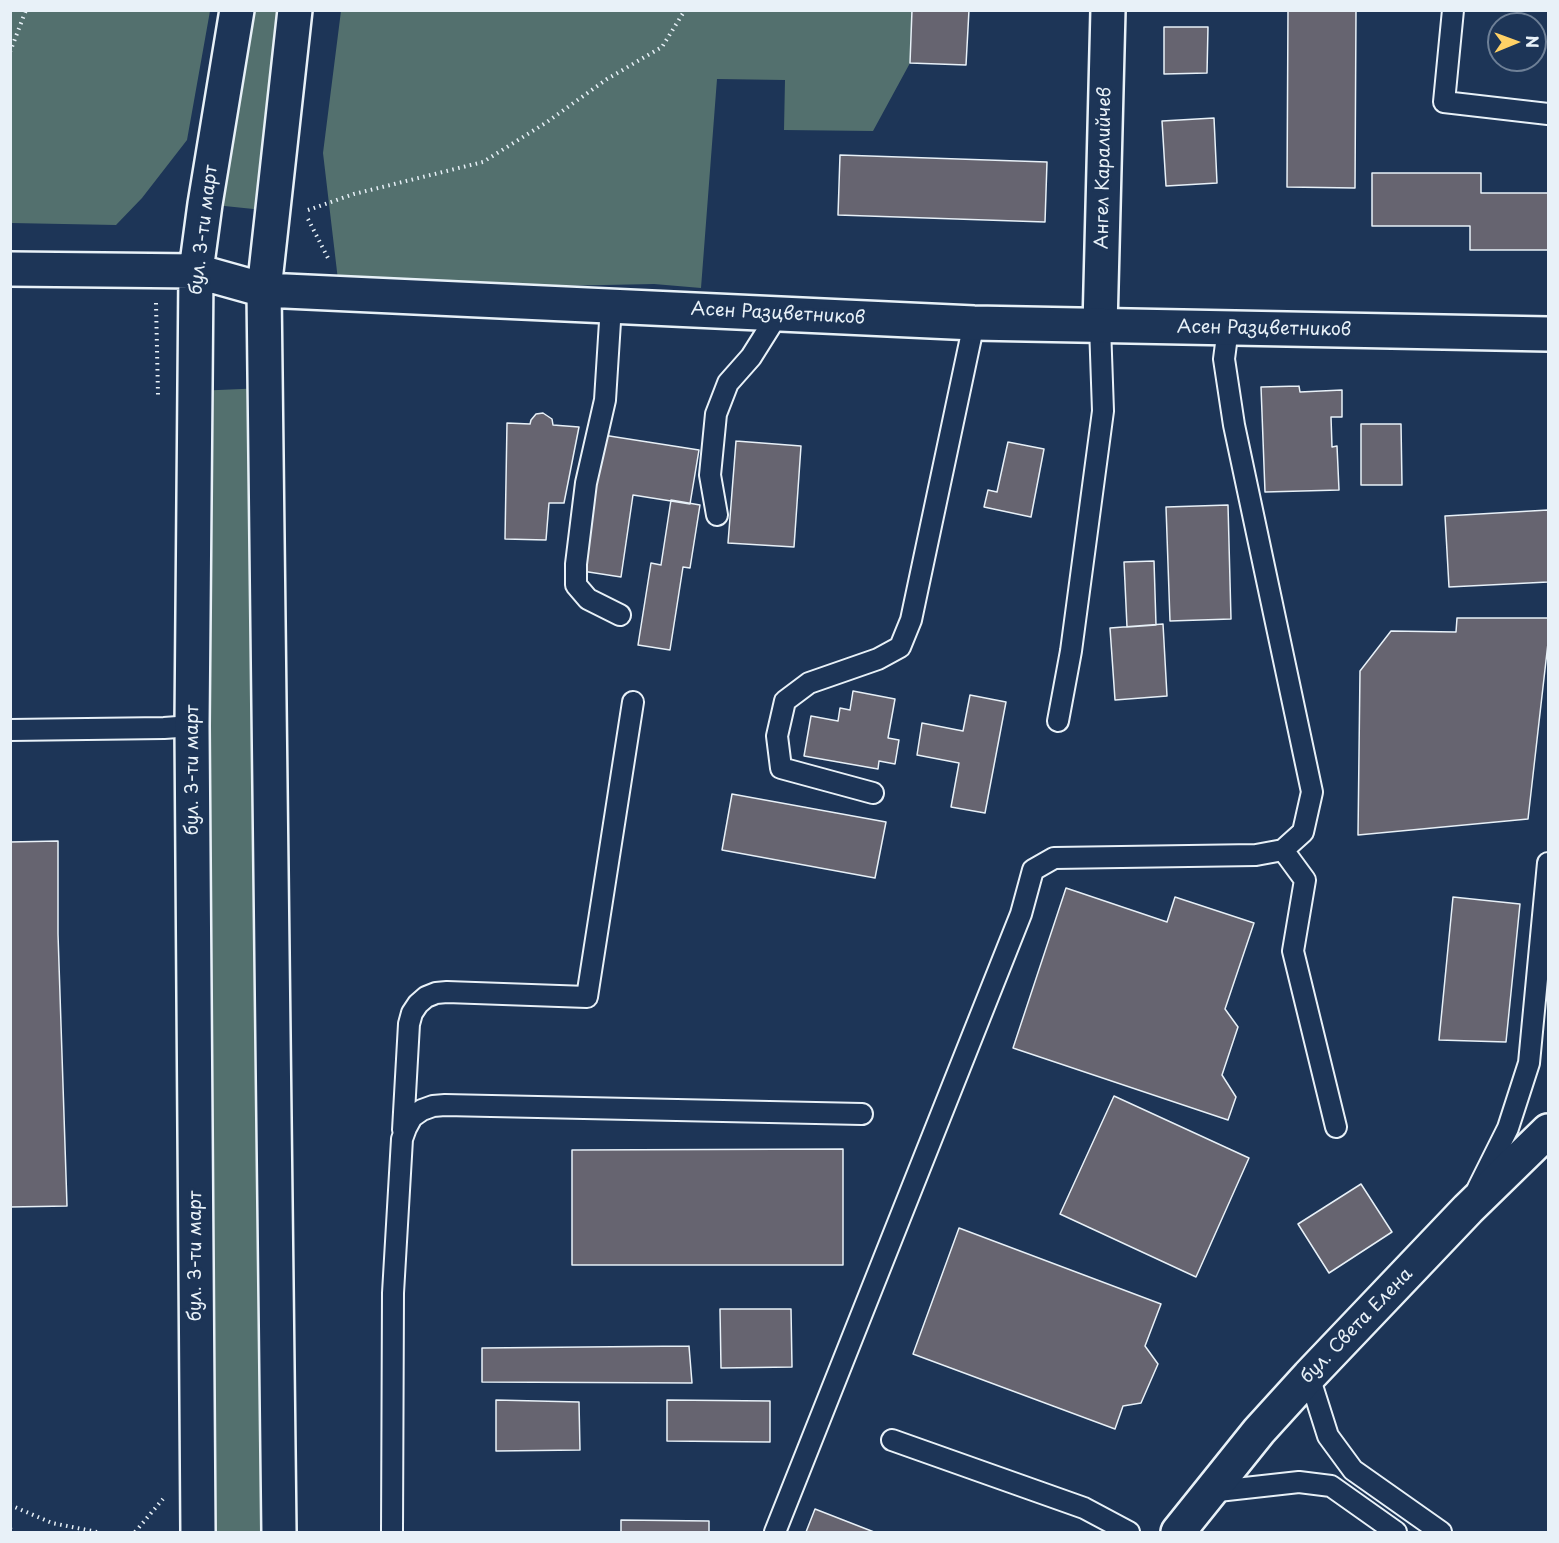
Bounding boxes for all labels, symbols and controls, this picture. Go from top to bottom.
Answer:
north arrow [1487,12,1547,72]
text: N [1521,35,1545,48]
street label: Ангел Каралийчев [1092,87,1116,249]
street label: бул. 3-ти март [185,164,223,296]
street label: Асен Разцветников [690,299,866,329]
street label: Асен Разцветников [1177,317,1351,341]
street label: бул. 3-ти март [182,705,204,835]
street label: бул. 3-ти март [185,1191,207,1321]
street label: бул. Света Елена [1296,1264,1418,1388]

